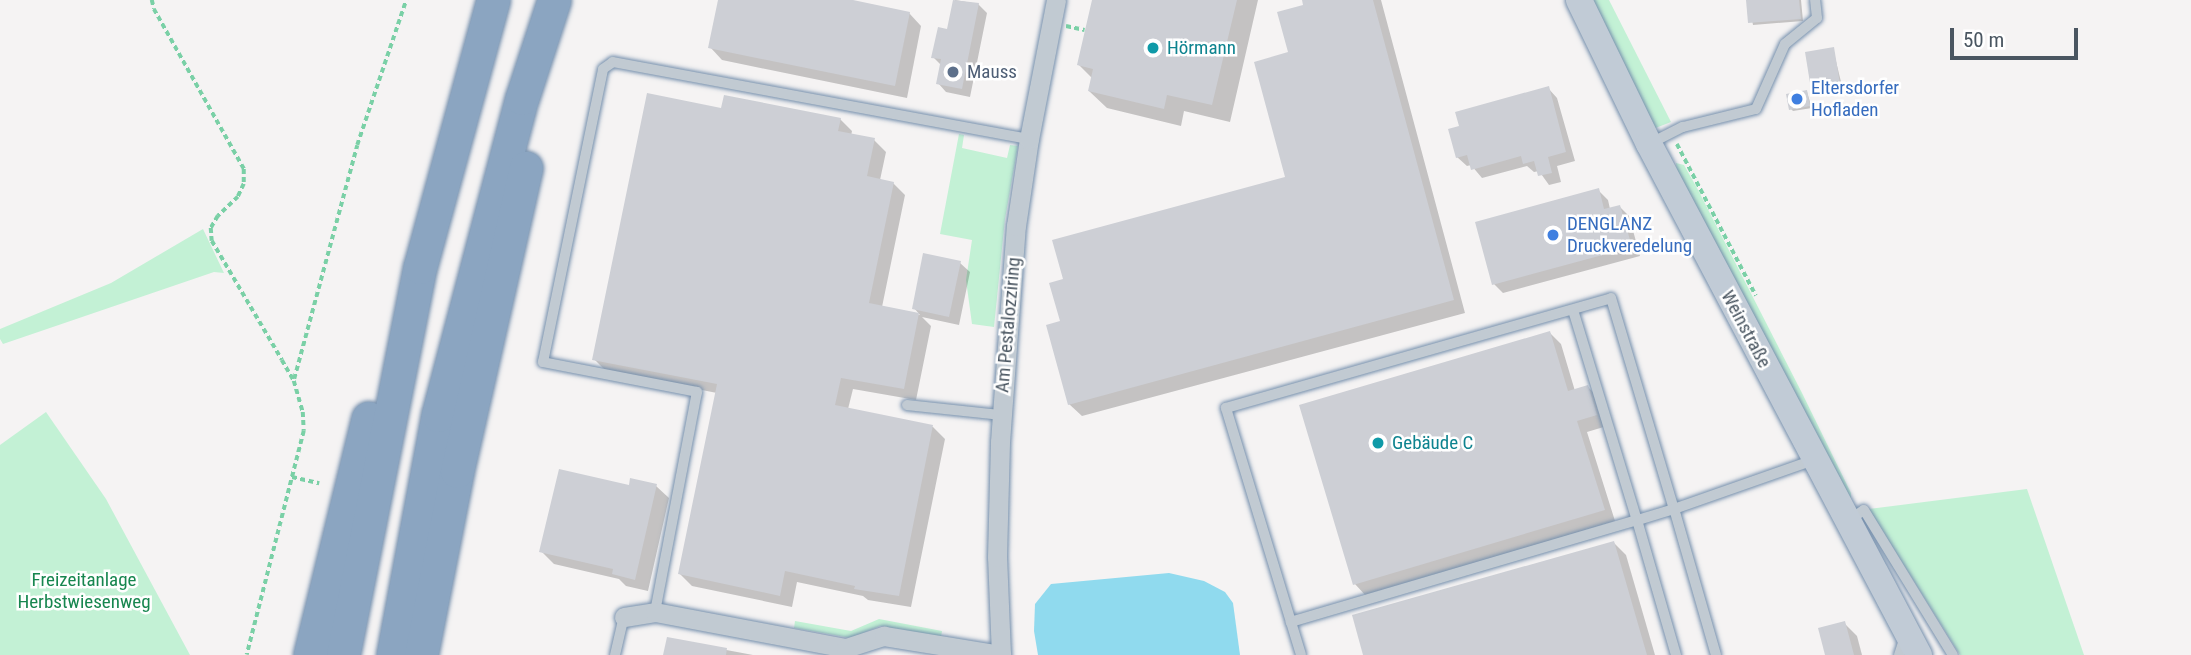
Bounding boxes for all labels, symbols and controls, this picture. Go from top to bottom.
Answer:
scale bar [1953,14,2081,58]
text: 50 m [1963,28,2004,52]
place label: Hörmann [1167,37,1236,59]
marker: Hörmann [1145,40,1161,56]
place label: Mauss [967,61,1017,83]
marker: Mauss [945,64,961,80]
place label: Eltersdorfer Hofladen [1811,77,1899,121]
marker: Eltersdorfer Hofladen [1789,91,1805,107]
place label: DENGLANZ Druckveredelung [1567,213,1692,257]
marker: DENGLANZ Druckveredelung [1545,227,1561,243]
street label: Am Pestalozziring [991,256,1025,394]
street label: Weinstraße [1716,286,1776,372]
place label: Gebäude C [1392,432,1473,454]
marker: Gebäude C [1370,435,1386,451]
park label: Freizeitanlage Herbstwiesenweg [17,569,151,613]

